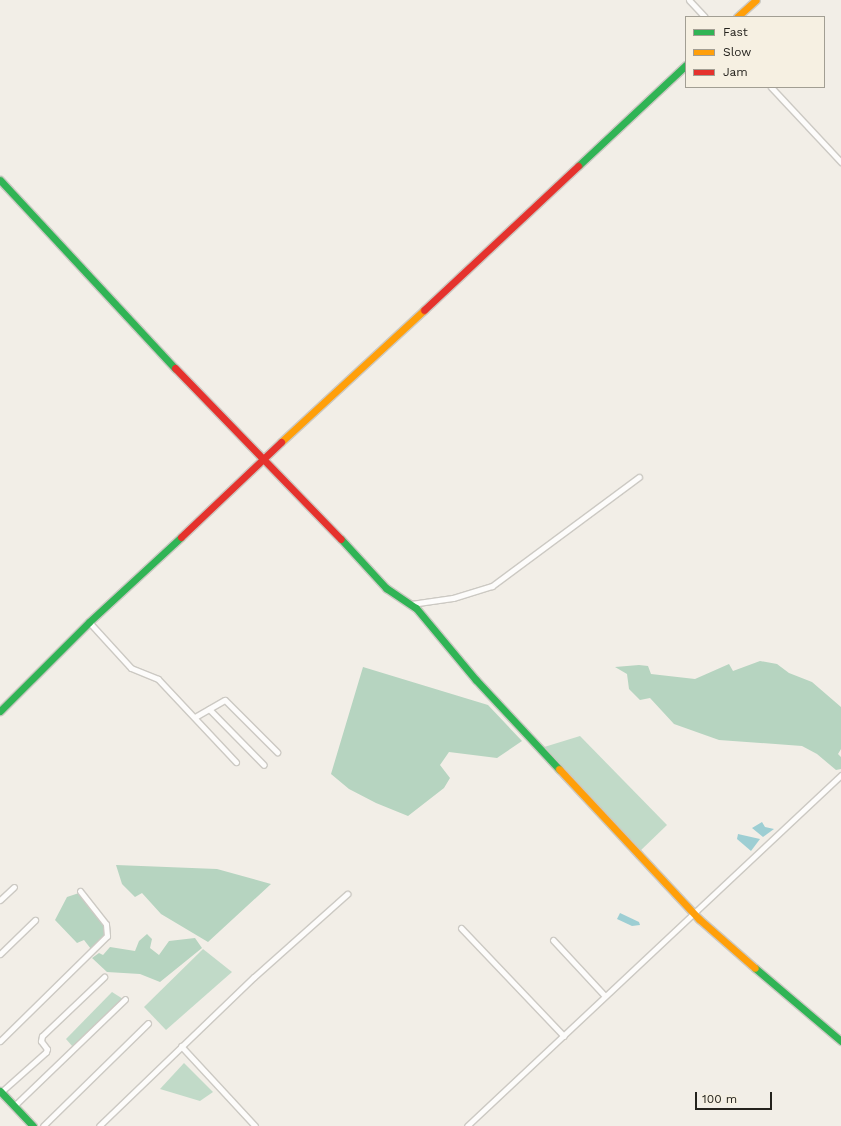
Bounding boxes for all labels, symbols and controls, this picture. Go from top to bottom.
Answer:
legend [685,16,825,88]
text: Fast [723,25,748,39]
text: Slow [723,45,751,59]
text: Jam [723,65,748,79]
scale bar [697,1084,774,1110]
text: 100 m [702,1092,737,1106]

